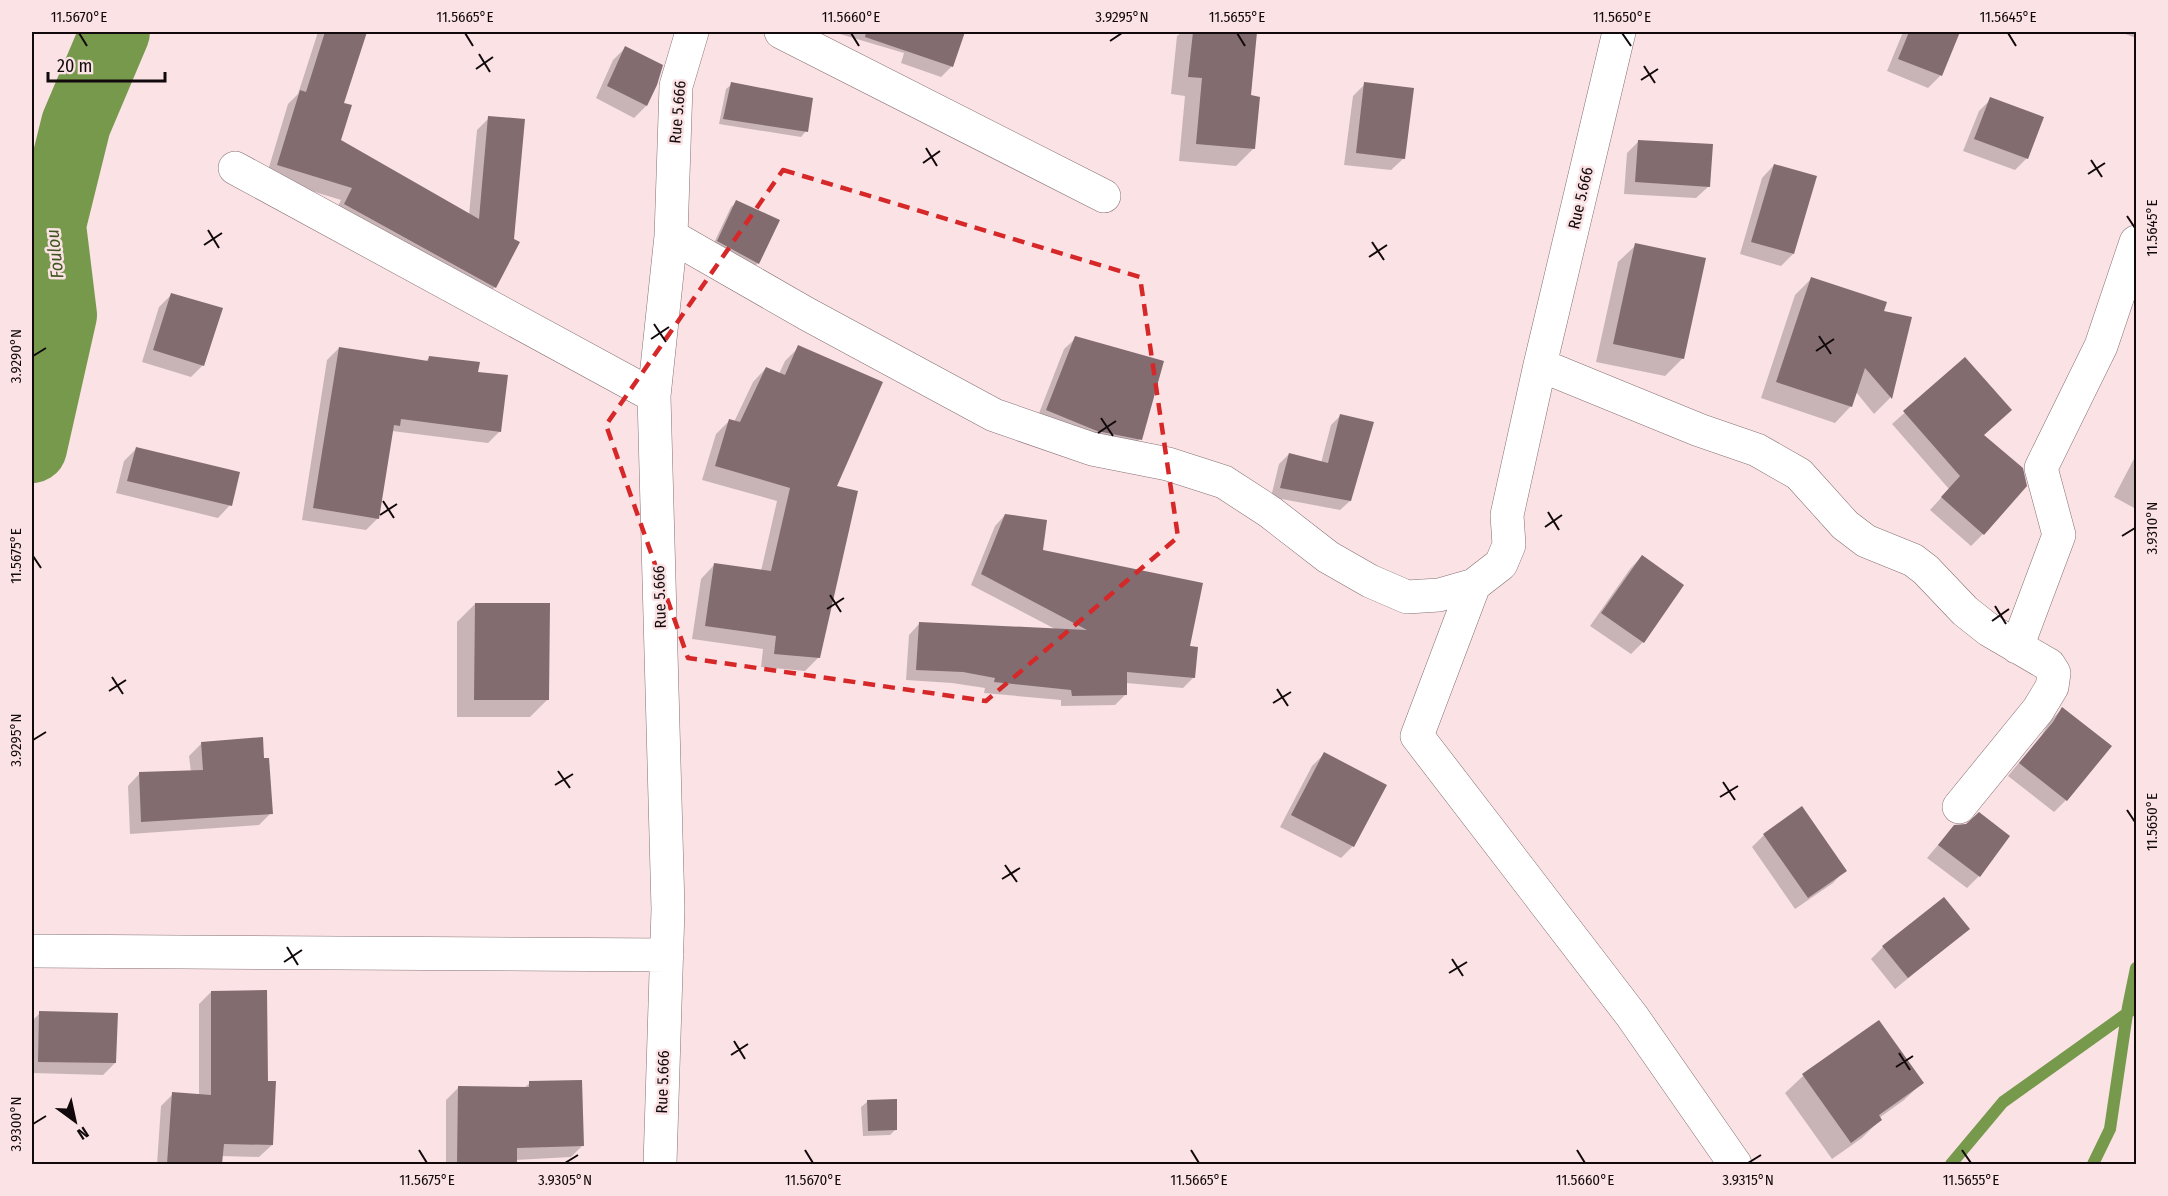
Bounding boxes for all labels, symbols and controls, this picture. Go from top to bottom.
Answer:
text: 11.5670°E [51,8,107,26]
text: 11.5665°E [436,8,494,26]
text: 11.5660°E [822,8,880,26]
text: 3.9295°N [1095,8,1149,26]
text: 11.5655°E [1209,8,1265,26]
text: 11.5650°E [1593,8,1651,26]
text: 11.5645°E [1979,8,2037,26]
scale bar [48,45,165,83]
text: 20 m [57,55,92,77]
street label: Rue 5.666 [665,80,690,144]
street label: Rue 5.666 [1564,165,1597,231]
text: 11.5645°E [2143,199,2161,257]
water label: Foulou [41,228,69,280]
text: 3.9290°N [7,329,25,383]
text: 3.9310°N [2143,502,2161,554]
text: 11.5675°E [7,528,25,584]
street label: Rue 5.666 [649,565,670,629]
text: 3.9295°N [7,713,25,767]
text: 11.5650°E [2143,793,2161,851]
street label: Rue 5.666 [652,1050,673,1114]
north arrow [45,1091,105,1151]
text: 3.9300°N [7,1096,25,1152]
text: N [74,1123,92,1144]
text: 11.5675°E [399,1171,455,1189]
text: 3.9305°N [538,1171,592,1189]
text: 11.5670°E [785,1171,841,1189]
text: 11.5665°E [1170,1171,1228,1189]
text: 11.5660°E [1556,1171,1614,1189]
text: 3.9315°N [1722,1171,1774,1189]
text: 11.5655°E [1943,1171,1999,1189]

